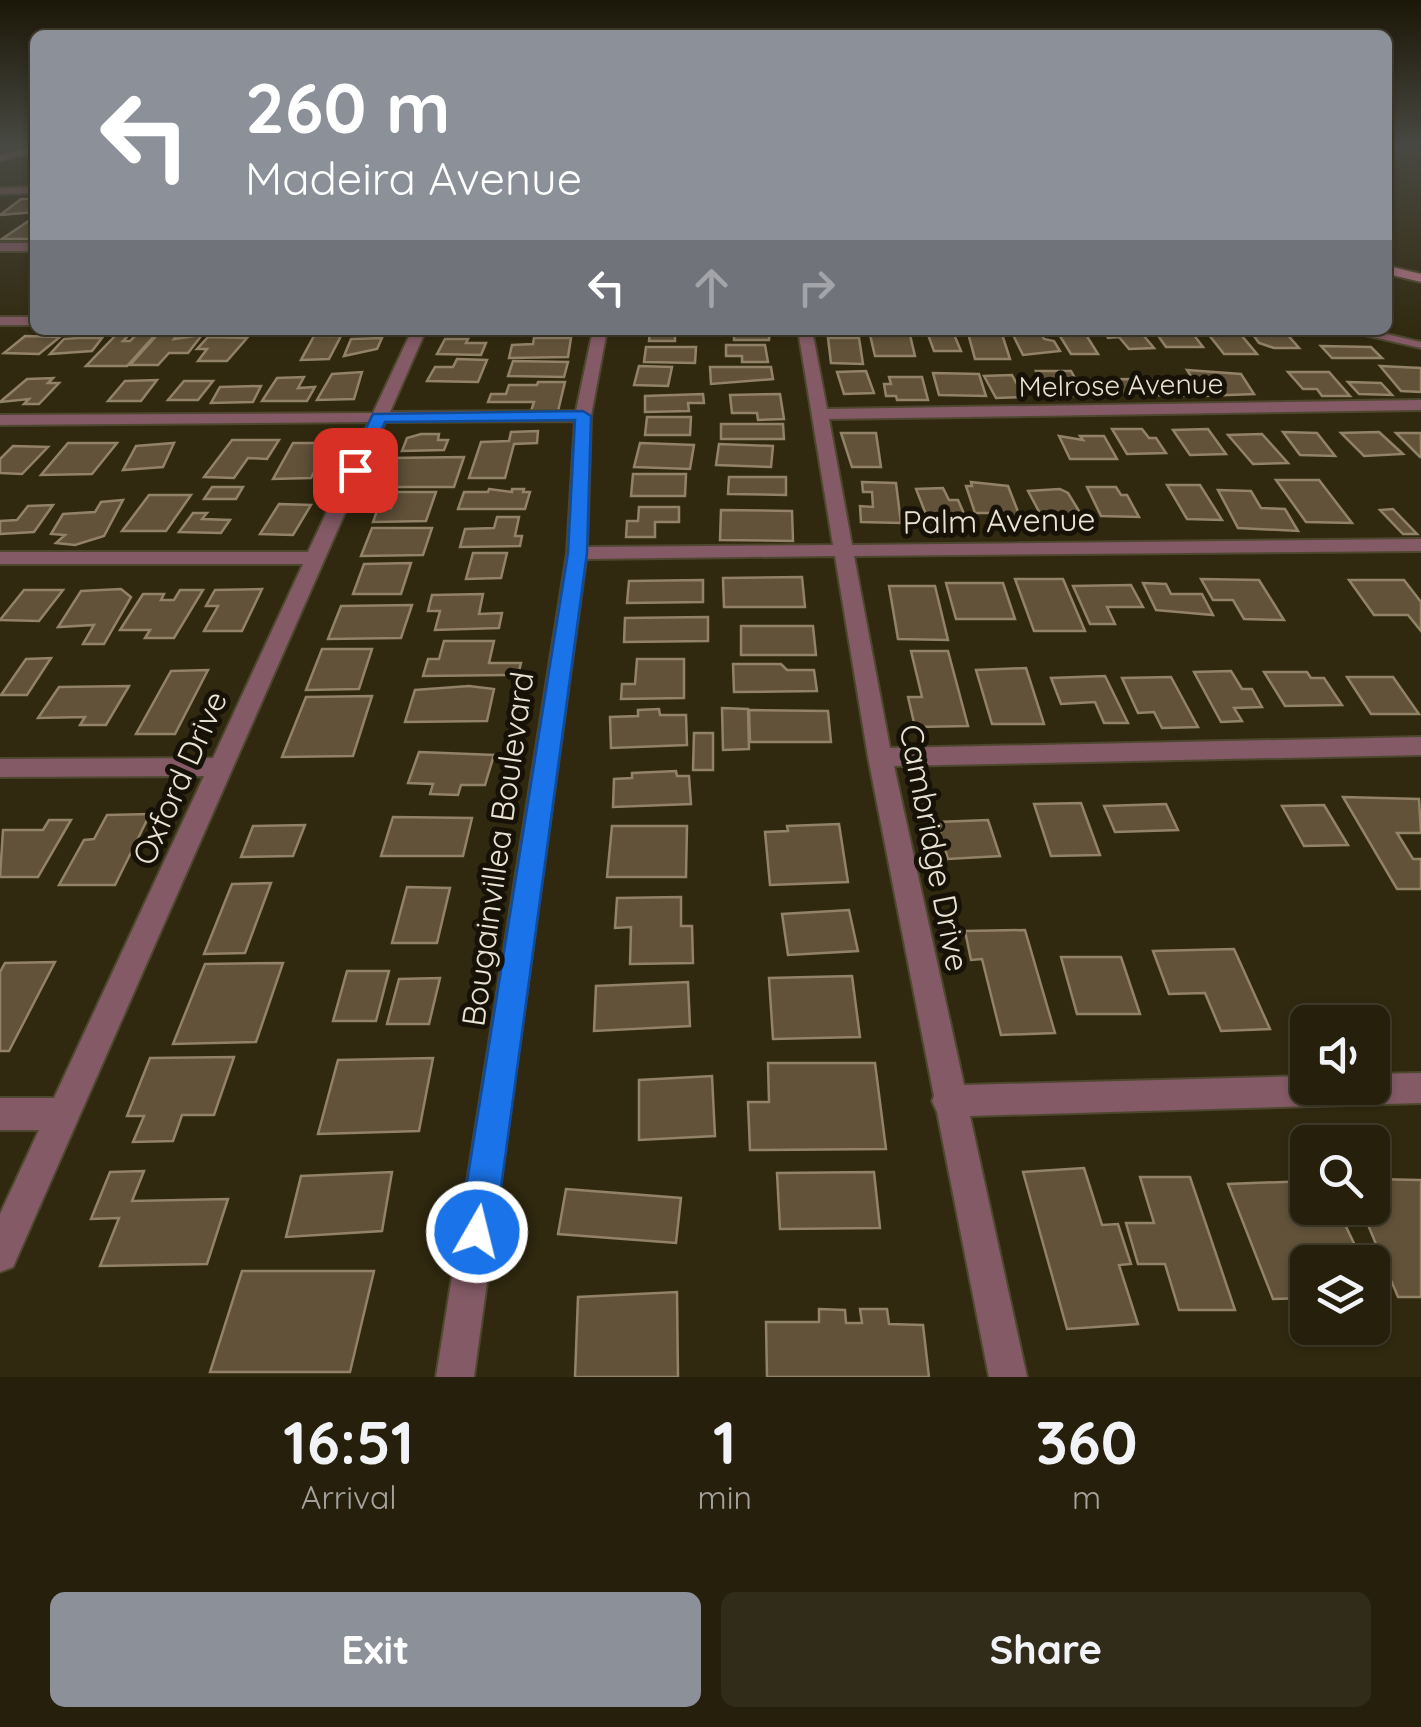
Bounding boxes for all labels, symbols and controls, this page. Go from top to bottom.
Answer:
text: 260 m [245,63,451,151]
icon: left [80,70,210,200]
text: Madeira Avenue [245,150,582,206]
icon: left [579,260,634,315]
icon: ahead [684,260,739,315]
icon: right [789,260,844,315]
street label: Melrose Avenue [1018,365,1224,404]
pin [313,428,398,513]
icon: arrive [328,443,383,498]
street label: Palm Avenue [902,498,1096,542]
street label: Bougainvillea Boulevard [452,669,542,1029]
street label: Oxford Drive [123,684,235,871]
street label: Cambridge Drive [891,721,979,975]
map controls [1290,1005,1390,1345]
button: sound [1290,1005,1390,1105]
button: search [1290,1125,1390,1225]
position arrow [425,1180,529,1284]
button: layers [1290,1245,1390,1345]
text: 16:51 [283,1404,414,1479]
text: 1 [713,1404,736,1479]
text: 360 [1035,1404,1138,1479]
text: Arrival [301,1477,397,1517]
text: min [698,1477,752,1517]
text: m [1072,1477,1101,1517]
button: Exit [50,1592,701,1707]
button: Share [721,1592,1371,1707]

